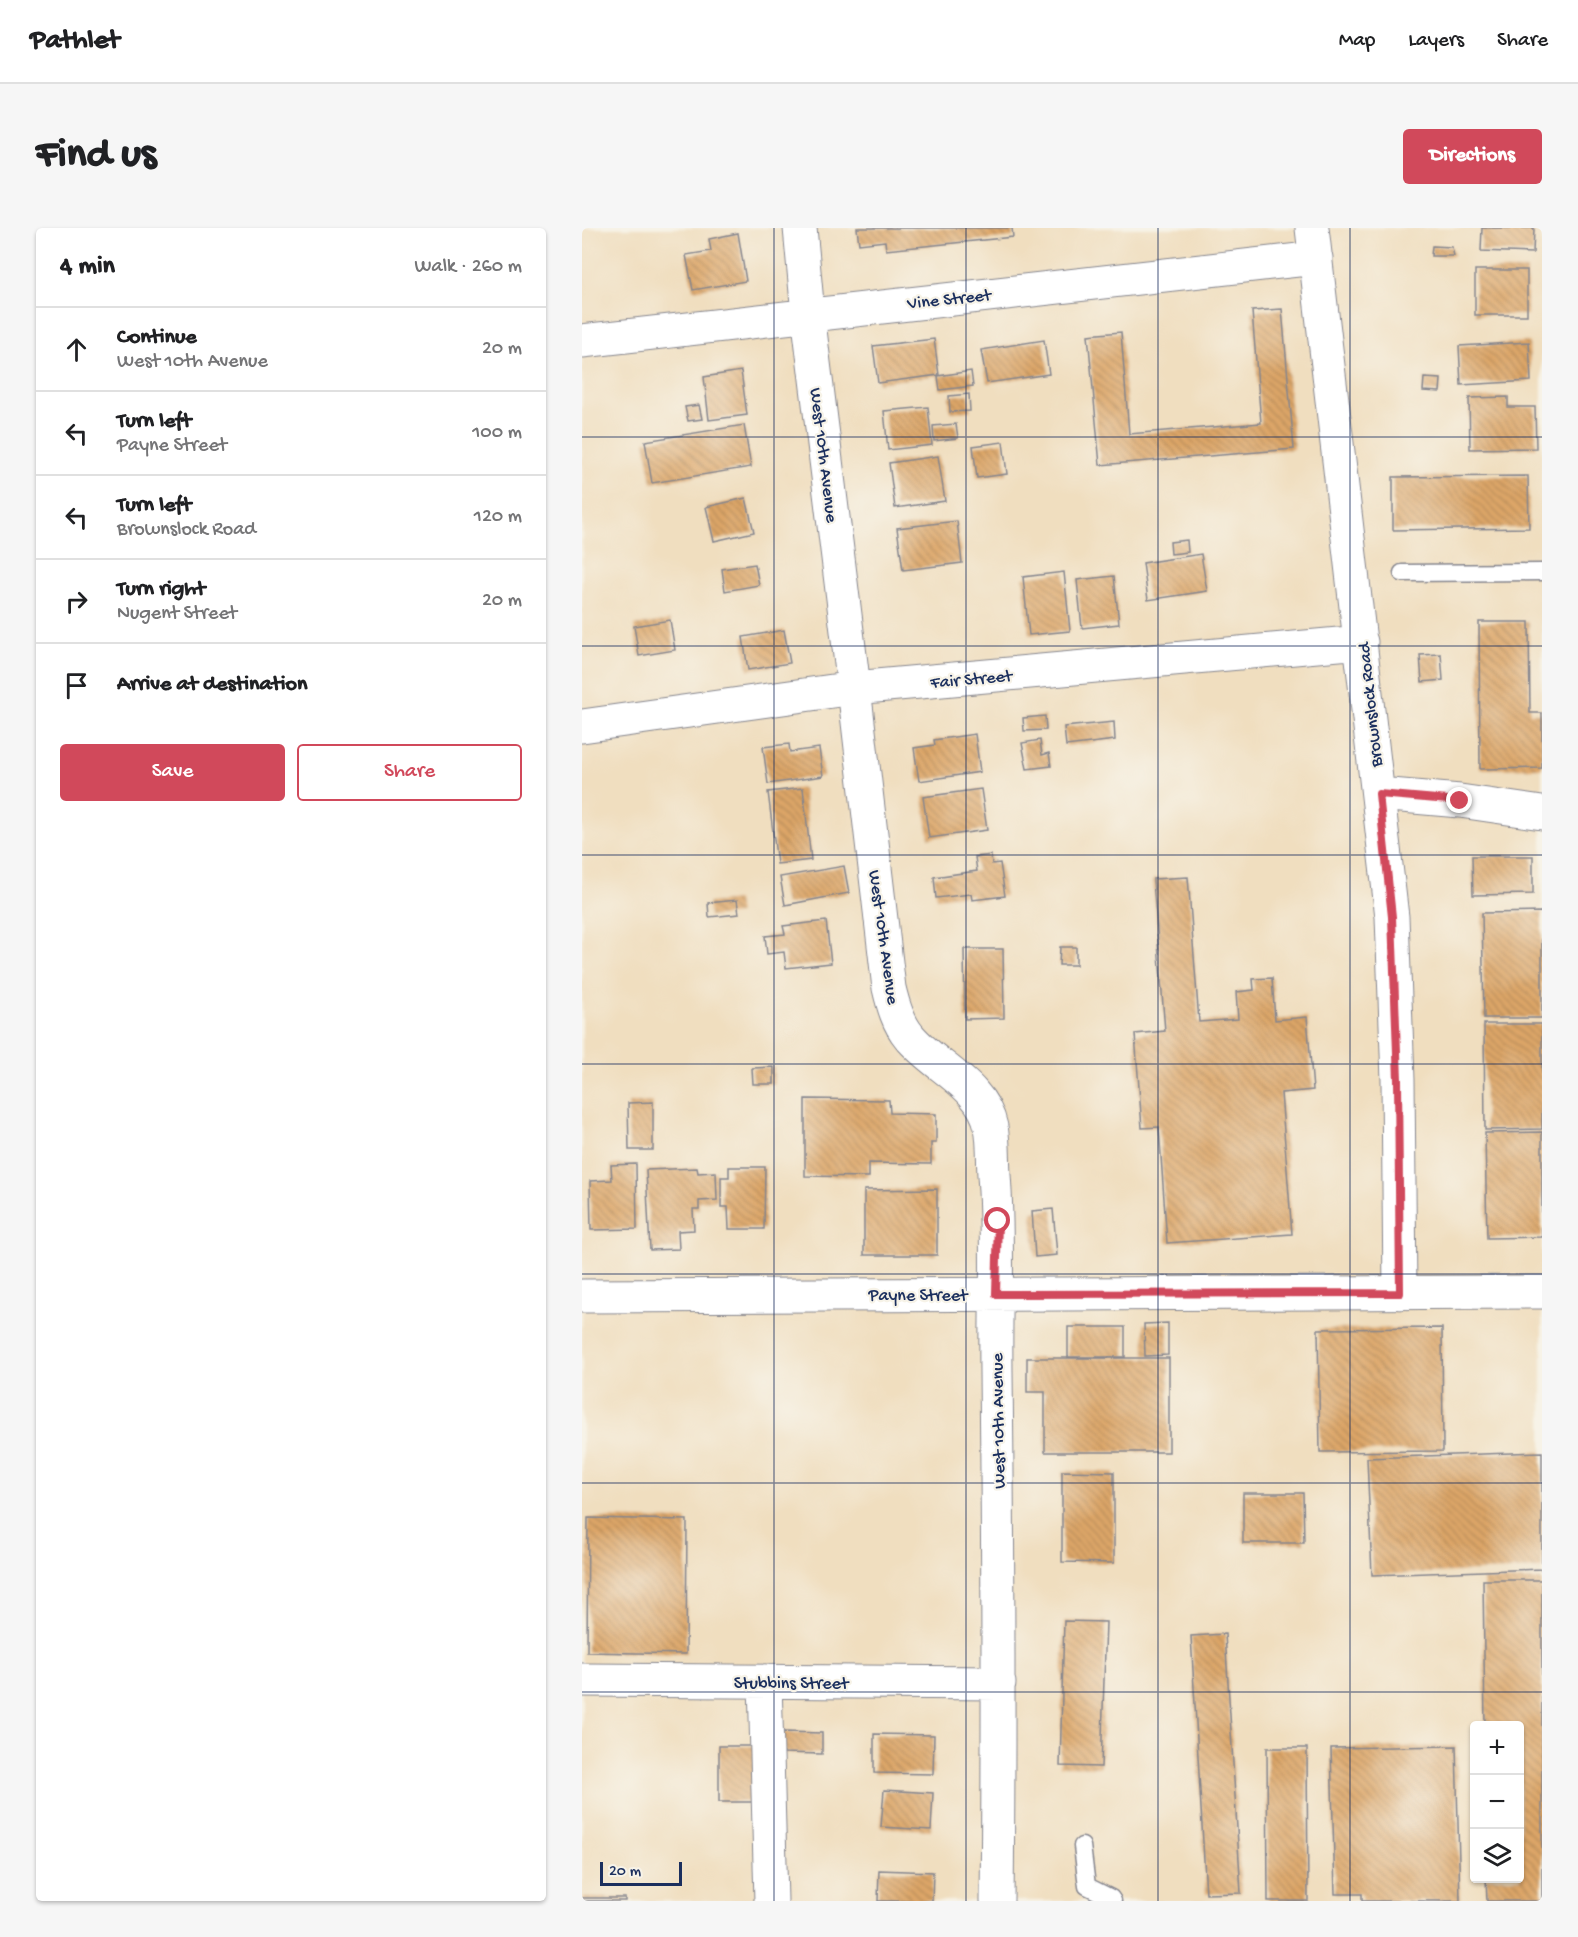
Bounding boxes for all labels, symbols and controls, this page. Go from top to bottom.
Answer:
text: Pathlet [30,25,120,58]
text: Map [1339,29,1375,54]
text: Layers [1408,29,1464,54]
text: Share [1497,29,1548,54]
button: Directions [1403,129,1542,184]
text: Find us [36,132,156,181]
text: 4 min [60,252,115,283]
text: Walk · 260 m [415,256,522,279]
street label: Vine Street [905,285,994,315]
text: Continue [117,325,197,351]
icon: ahead [60,333,93,366]
text: 20 m [482,338,522,361]
text: West 10th Avenue [117,351,268,374]
street label: West 10th Avenue [804,387,841,525]
text: Turn left [117,409,191,435]
icon: left [60,417,93,450]
text: 100 m [472,422,522,445]
text: Payne Street [117,435,227,458]
text: Turn left [117,493,191,519]
icon: left [60,501,93,534]
text: 120 m [474,506,522,529]
text: Brownslock Road [117,519,256,542]
text: Turn right [117,577,205,603]
icon: right [60,585,93,618]
text: 20 m [482,590,522,613]
text: Nugent Street [117,603,237,626]
street label: Brownslock Road [1354,640,1389,769]
street label: Fair Street [929,666,1014,695]
icon: arrive [60,669,93,702]
text: Arrive at destination [117,672,307,698]
button: Save [60,744,285,801]
button: Share [297,744,522,801]
route end [1446,787,1472,813]
street label: West 10th Avenue [863,869,902,1007]
route start [984,1207,1010,1233]
street label: Payne Street [868,1286,969,1307]
street label: West 10th Avenue [988,1352,1011,1489]
street label: Stubbins Street [734,1674,850,1695]
map controls [1470,1721,1524,1883]
button: + [1470,1721,1524,1775]
button: − [1470,1775,1524,1829]
button: layers [1470,1829,1524,1883]
scale bar [600,1859,682,1886]
text: 20 m [609,1863,641,1882]

